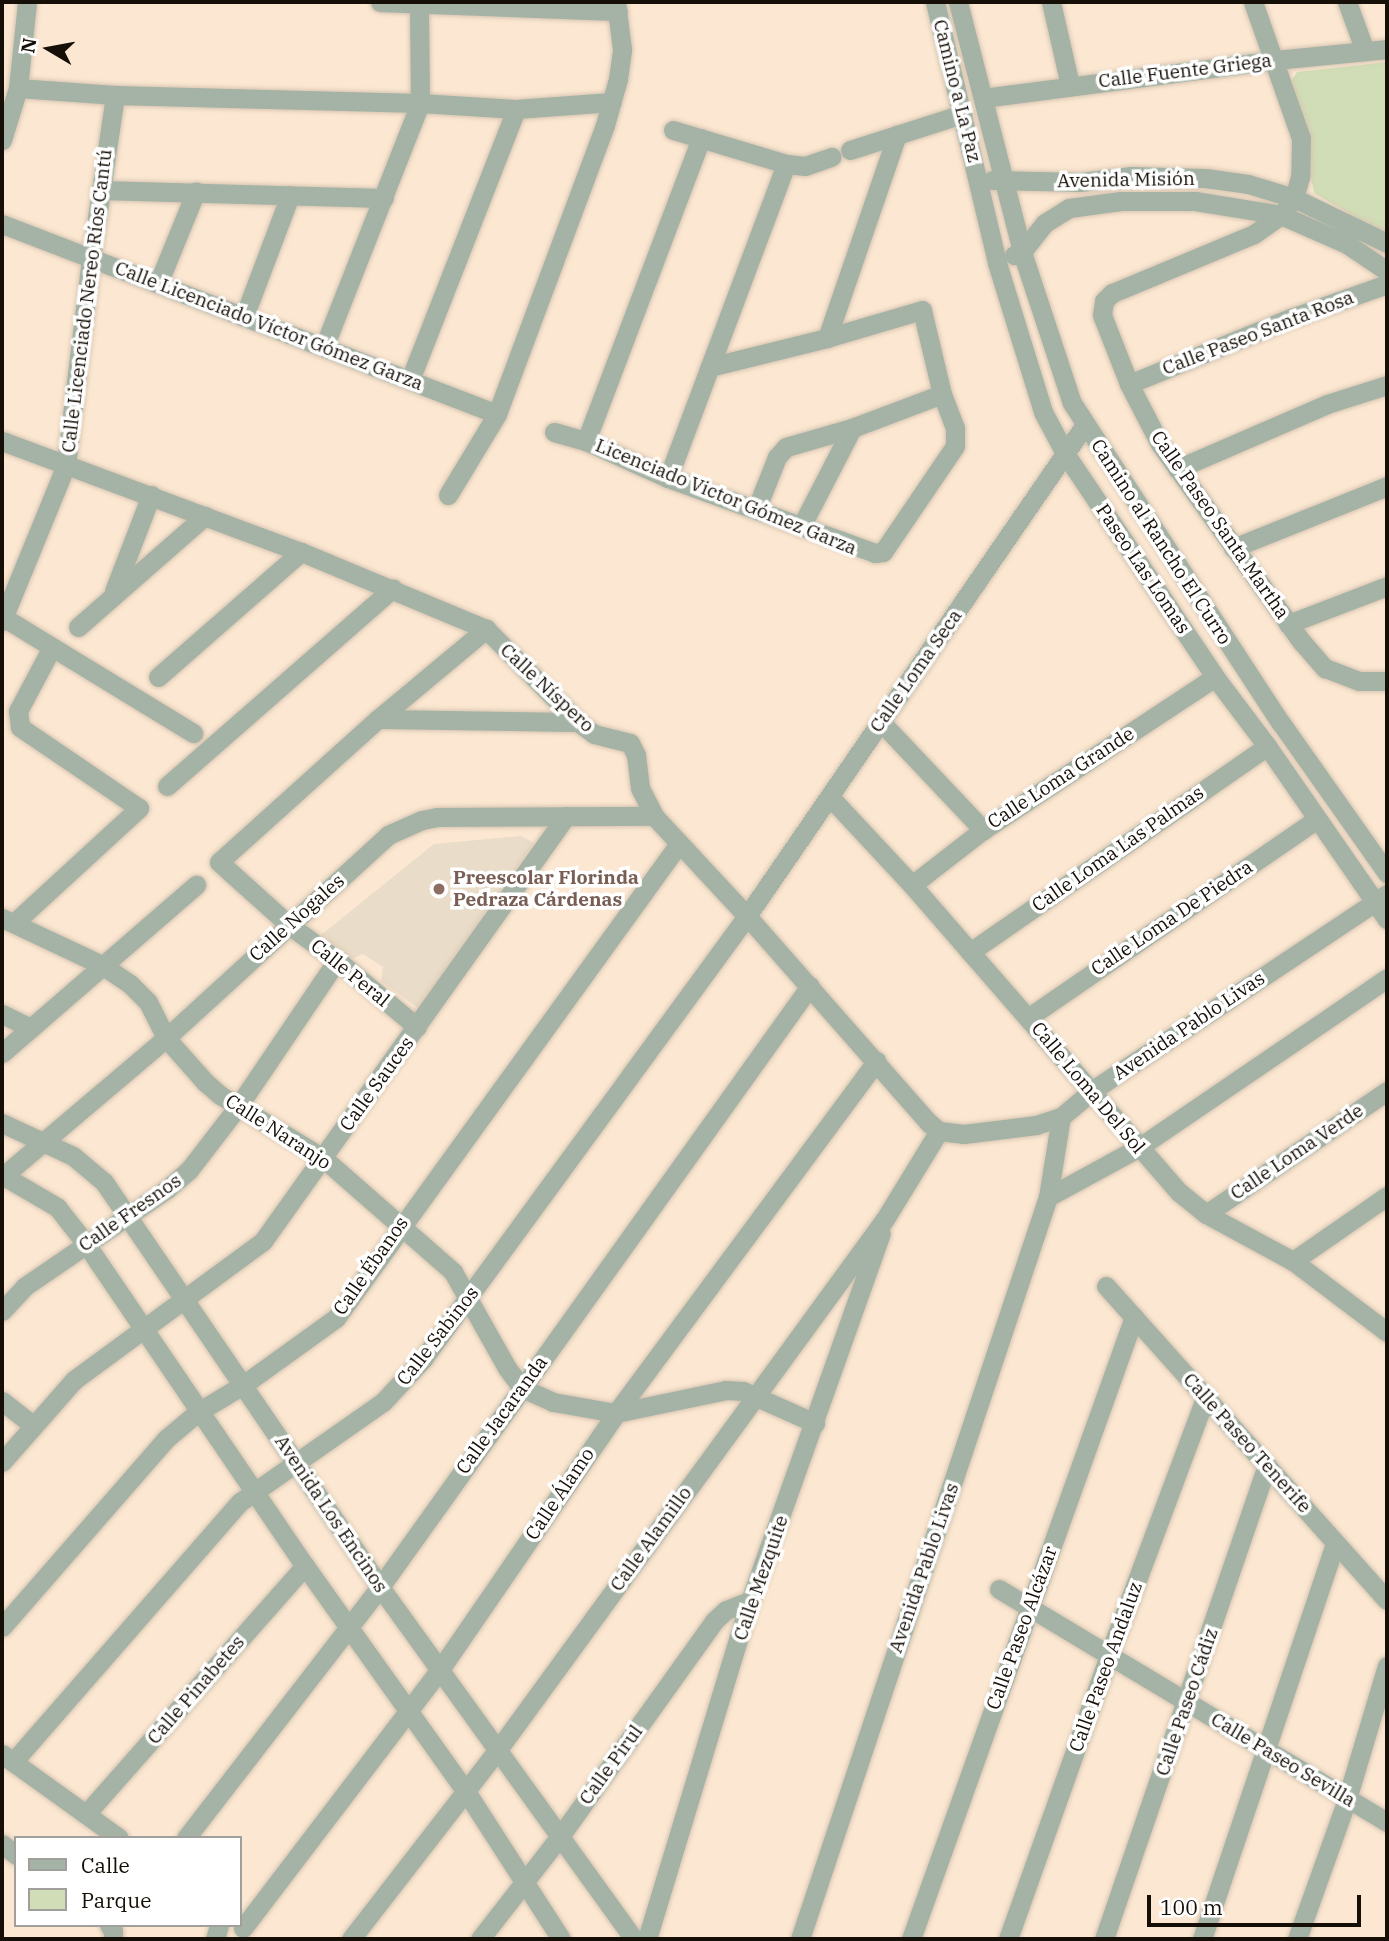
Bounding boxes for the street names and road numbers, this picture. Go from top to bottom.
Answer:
street label: Camino a La Paz [928,17,986,165]
street label: Calle Fuente Griega [1097,49,1273,93]
street label: Calle Licenciado Nereo Ríos Cantú [57,148,117,454]
street label: Avenida Misión [1057,167,1195,193]
street label: Calle Licenciado Víctor Gómez Garza [112,257,426,395]
street label: Calle Paseo Santa Rosa [1159,286,1357,380]
street label: Calle Paseo Santa Martha [1146,426,1294,624]
street label: Licenciado Victor Gómez Garza [592,434,860,560]
street label: Camino al Rancho El Curro [1086,435,1236,649]
street label: Paseo Las Lomas [1091,500,1195,638]
street label: Calle Loma Seca [865,605,967,737]
street label: Calle Níspero [495,639,599,737]
street label: Calle Loma Grande [984,722,1138,834]
street label: Calle Loma Las Palmas [1028,781,1208,917]
street label: Calle Loma De Piedra [1087,855,1257,981]
street label: Calle Nogales [245,869,349,967]
street label: Calle Peral [306,934,394,1012]
street label: Avenida Pablo Livas [1109,967,1269,1085]
street label: Calle Loma Del Sol [1026,1018,1150,1158]
street label: Calle Sauces [335,1032,419,1136]
street label: Calle Naranjo [221,1089,335,1175]
street label: Calle Loma Verde [1226,1099,1368,1205]
street label: Calle Fresnos [74,1169,186,1257]
street label: Calle Ébanos [329,1212,413,1320]
street label: Calle Sabinos [392,1282,484,1390]
street label: Calle Jacaranda [452,1351,552,1479]
street label: Calle Paseo Tenerife [1178,1368,1316,1518]
street label: Avenida Los Encinos [270,1431,392,1597]
street label: Calle Álamo [521,1444,599,1544]
street label: Avenida Pablo Livas [884,1480,964,1656]
street label: Calle Alamillo [605,1482,697,1596]
street label: Calle Mezquite [729,1513,793,1643]
street label: Calle Paseo Alcázar [982,1543,1062,1713]
street label: Calle Paseo Andaluz [1065,1579,1147,1755]
street label: Calle Paseo Cádiz [1151,1625,1223,1779]
street label: Calle Pinabetes [143,1631,249,1749]
street label: Calle Paseo Sevilla [1207,1708,1359,1812]
street label: Calle Pirul [575,1721,647,1809]

